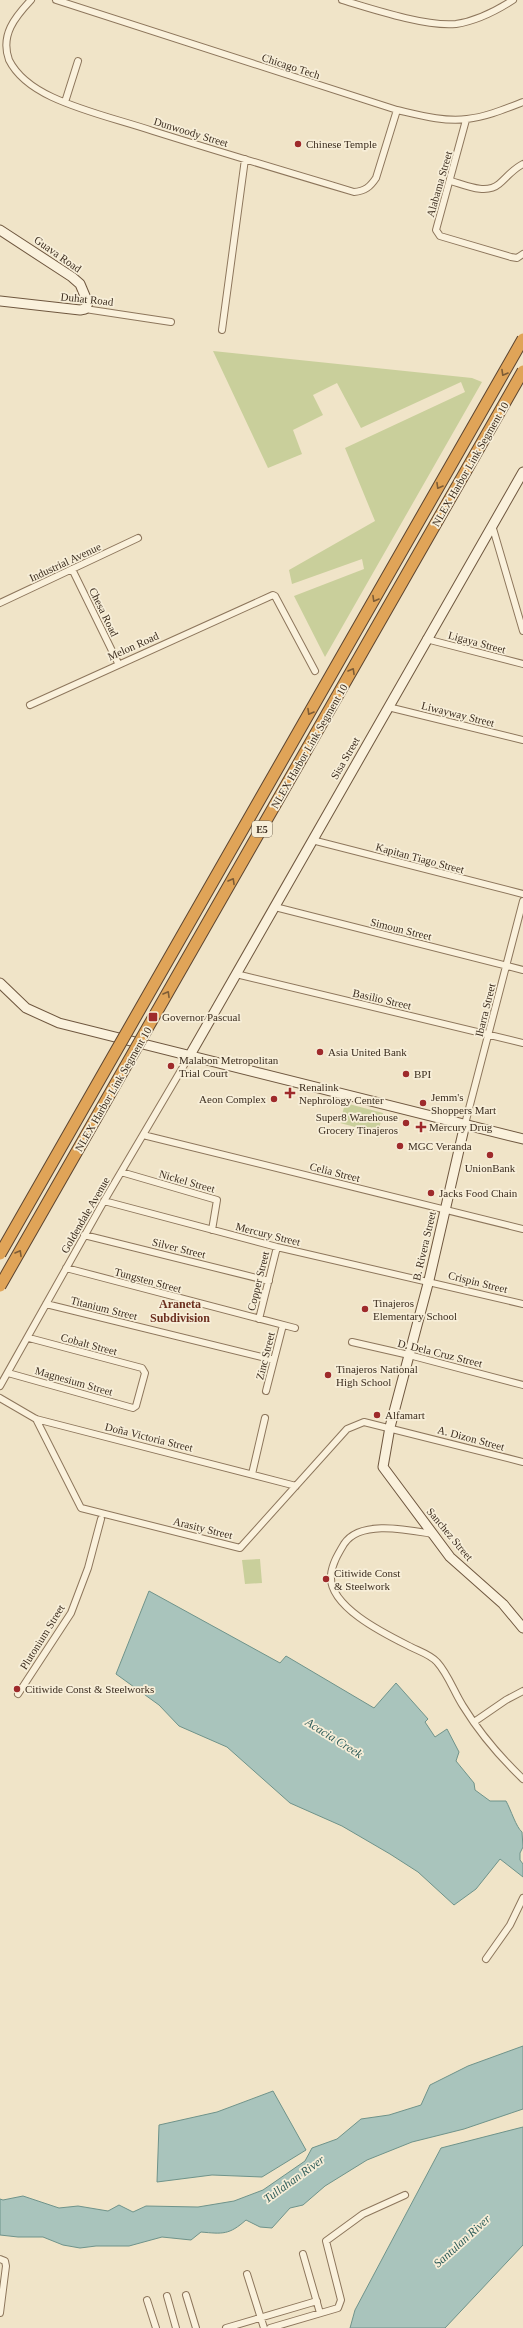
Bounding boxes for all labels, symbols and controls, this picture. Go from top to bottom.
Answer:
street label: Chicago Tech [260,51,322,81]
street label: Dunwoody Street [152,115,230,149]
place label: Chinese Temple [306,138,377,150]
marker: Chinese Temple [293,139,303,149]
street label: Alabama Street [424,150,454,218]
street label: Guava Road [32,233,84,275]
street label: Duhat Road [60,290,114,308]
one-way arrow [501,369,508,376]
street label: NLEX Harbor Link Segment 10 [429,399,511,528]
one-way arrow [436,482,444,489]
street label: Industrial Avenue [27,540,103,584]
street label: Chesa Road [87,586,121,639]
one-way arrow [372,595,379,602]
street label: Melon Road [106,629,161,663]
street label: Ligaya Street [447,629,507,655]
one-way arrow [348,668,355,675]
street label: NLEX Harbor Link Segment 10 [268,681,350,810]
street label: Liwayway Street [420,699,496,729]
one-way arrow [308,707,315,715]
street label: Sisa Street [328,735,362,781]
road number: E5 [252,821,272,837]
street label: Kapitan Tiago Street [374,840,466,876]
one-way arrow [227,878,234,885]
street label: Simoun Street [369,916,433,942]
street label: Ibarra Street [473,982,497,1038]
street label: Basilio Street [352,986,412,1012]
one-way arrow [163,991,170,998]
marker: Governor Pascual [147,1011,159,1023]
place label: Governor Pascual [162,1011,241,1023]
street label: NLEX Harbor Link Segment 10 [72,1024,154,1153]
place label: Asia United Bank [328,1046,407,1058]
marker: Asia United Bank [315,1047,325,1057]
place label: Malabon Metropolitan Trial Court [179,1054,279,1079]
marker: Malabon Metropolitan Trial Court [166,1061,176,1071]
place label: BPI [414,1068,431,1080]
marker: BPI [401,1069,411,1079]
place label: Renalink Nephrology Center [299,1081,384,1106]
marker: Renalink Nephrology Center [284,1087,296,1099]
place label: Jemm's Shoppers Mart [431,1091,496,1116]
place label: Aeon Complex [199,1093,266,1105]
marker: Aeon Complex [269,1094,279,1104]
marker: Jemm's Shoppers Mart [418,1098,428,1108]
place label: Super8 Warehouse Grocery Tinajeros [316,1111,398,1136]
marker: Super8 Warehouse Grocery Tinajeros [401,1118,411,1128]
place label: Mercury Drug [429,1121,493,1133]
marker: Mercury Drug [416,1122,426,1132]
place label: MGC Veranda [408,1140,472,1152]
marker: MGC Veranda [395,1141,405,1151]
marker: UnionBank [485,1150,495,1160]
street label: Celia Street [309,1160,361,1184]
place label: UnionBank [465,1162,516,1174]
street label: Nickel Street [158,1167,216,1195]
street label: Goldendale Avenue [58,1175,112,1255]
place label: Jacks Food Chain [439,1187,518,1199]
marker: Jacks Food Chain [426,1188,436,1198]
street label: B. Rivera Street [410,1210,438,1282]
street label: Mercury Street [234,1220,302,1248]
street label: Silver Street [151,1236,207,1260]
one-way arrow [15,1250,22,1257]
street label: Copper Street [245,1250,271,1312]
street label: Tungsten Street [113,1265,183,1295]
street label: Crispin Street [447,1269,509,1295]
street label: Titanium Street [69,1294,139,1322]
district label: Araneta Subdivision [150,1297,210,1325]
place label: Tinajeros Elementary School [373,1297,457,1322]
marker: Tinajeros Elementary School [360,1304,370,1314]
street label: Cobalt Street [60,1331,118,1357]
street label: Zinc Street [253,1331,277,1381]
street label: D. Dela Cruz Street [396,1337,484,1369]
place label: Tinajeros National High School [336,1363,418,1388]
street label: Magnesium Street [34,1364,114,1398]
marker: Tinajeros National High School [323,1370,333,1380]
place label: Alfamart [385,1409,425,1421]
marker: Alfamart [372,1410,382,1420]
street label: Doña Victoria Street [104,1420,194,1454]
street label: A. Dizon Street [436,1423,506,1453]
street label: Sanchez Street [424,1505,476,1563]
street label: Arasity Street [172,1515,234,1541]
place label: Citiwide Const & Steelwork [334,1567,400,1592]
marker: Citiwide Const & Steelwork [321,1574,331,1584]
street label: Plutonium Street [17,1602,67,1672]
place label: Citiwide Const & Steelworks [25,1683,154,1695]
marker: Citiwide Const & Steelworks [12,1684,22,1694]
water label: Acacia Creek [302,1714,366,1761]
water label: Tullahan River [261,2152,327,2206]
water label: Santulan River [431,2212,494,2270]

